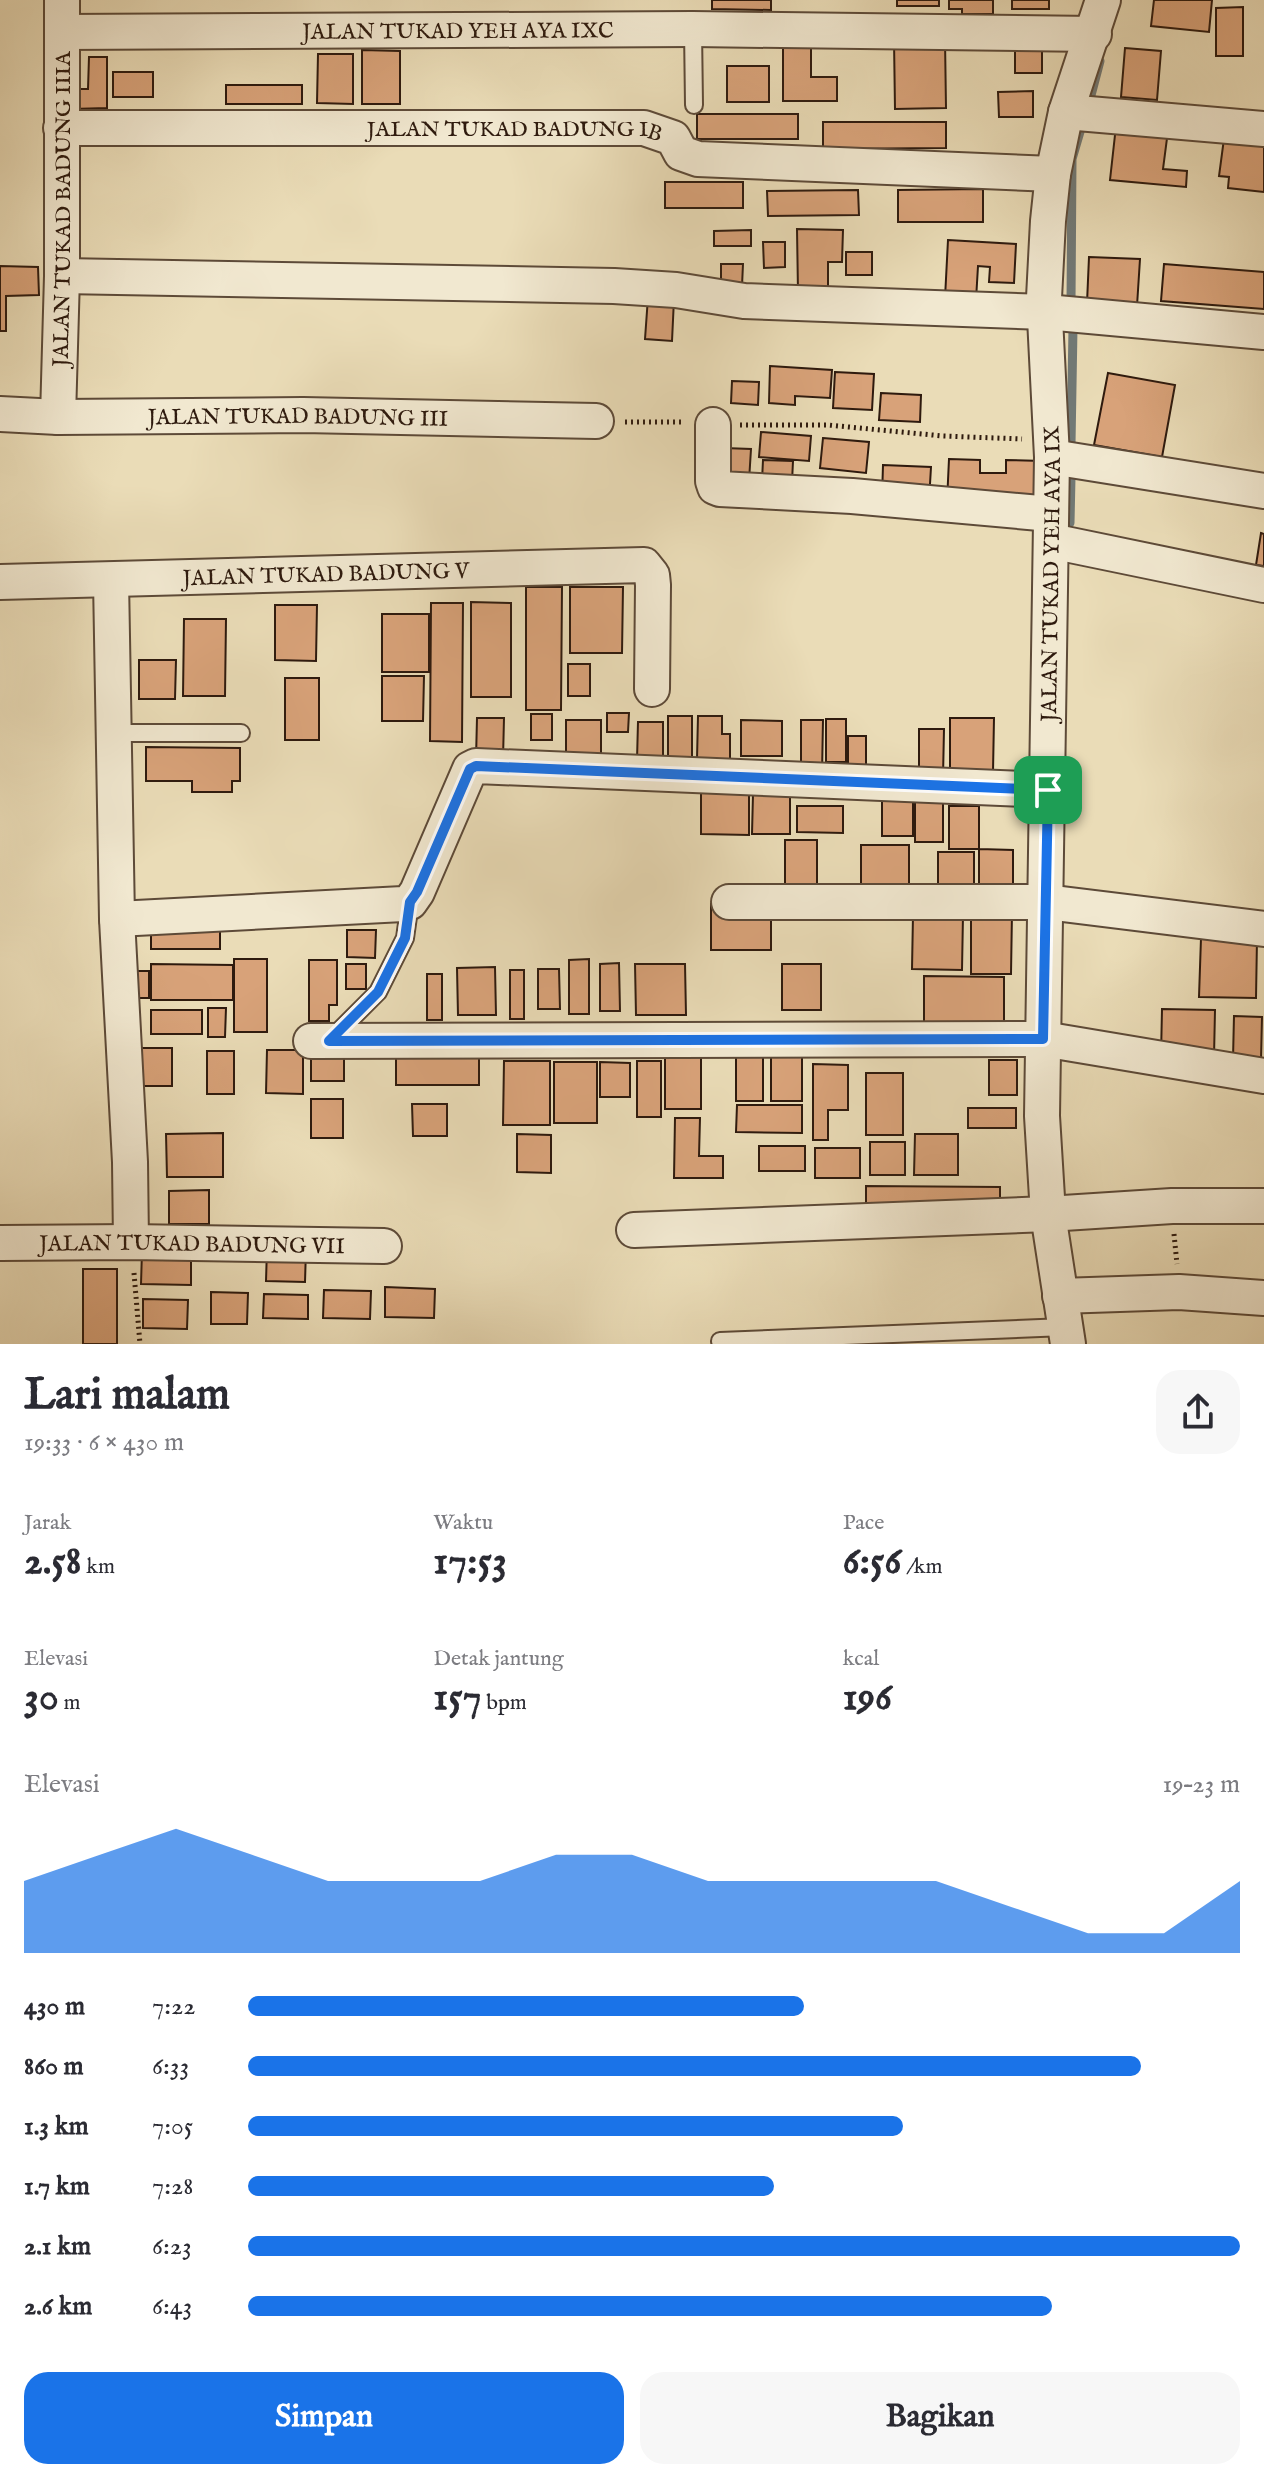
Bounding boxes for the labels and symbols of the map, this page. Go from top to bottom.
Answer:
street label: JALAN TUKAD YEH AYA IXC [299,17,614,47]
street label: JALAN TUKAD BADUNG IIIA [47,50,78,370]
street label: JALAN TUKAD BADUNG IB [364,116,666,149]
street label: JALAN TUKAD BADUNG III [144,403,448,434]
street label: JALAN TUKAD YEH AYA IX [1036,425,1068,725]
street label: JALAN TUKAD BADUNG V [179,558,470,593]
pin [1014,756,1082,824]
street label: JALAN TUKAD BADUNG VII [36,1230,345,1261]

